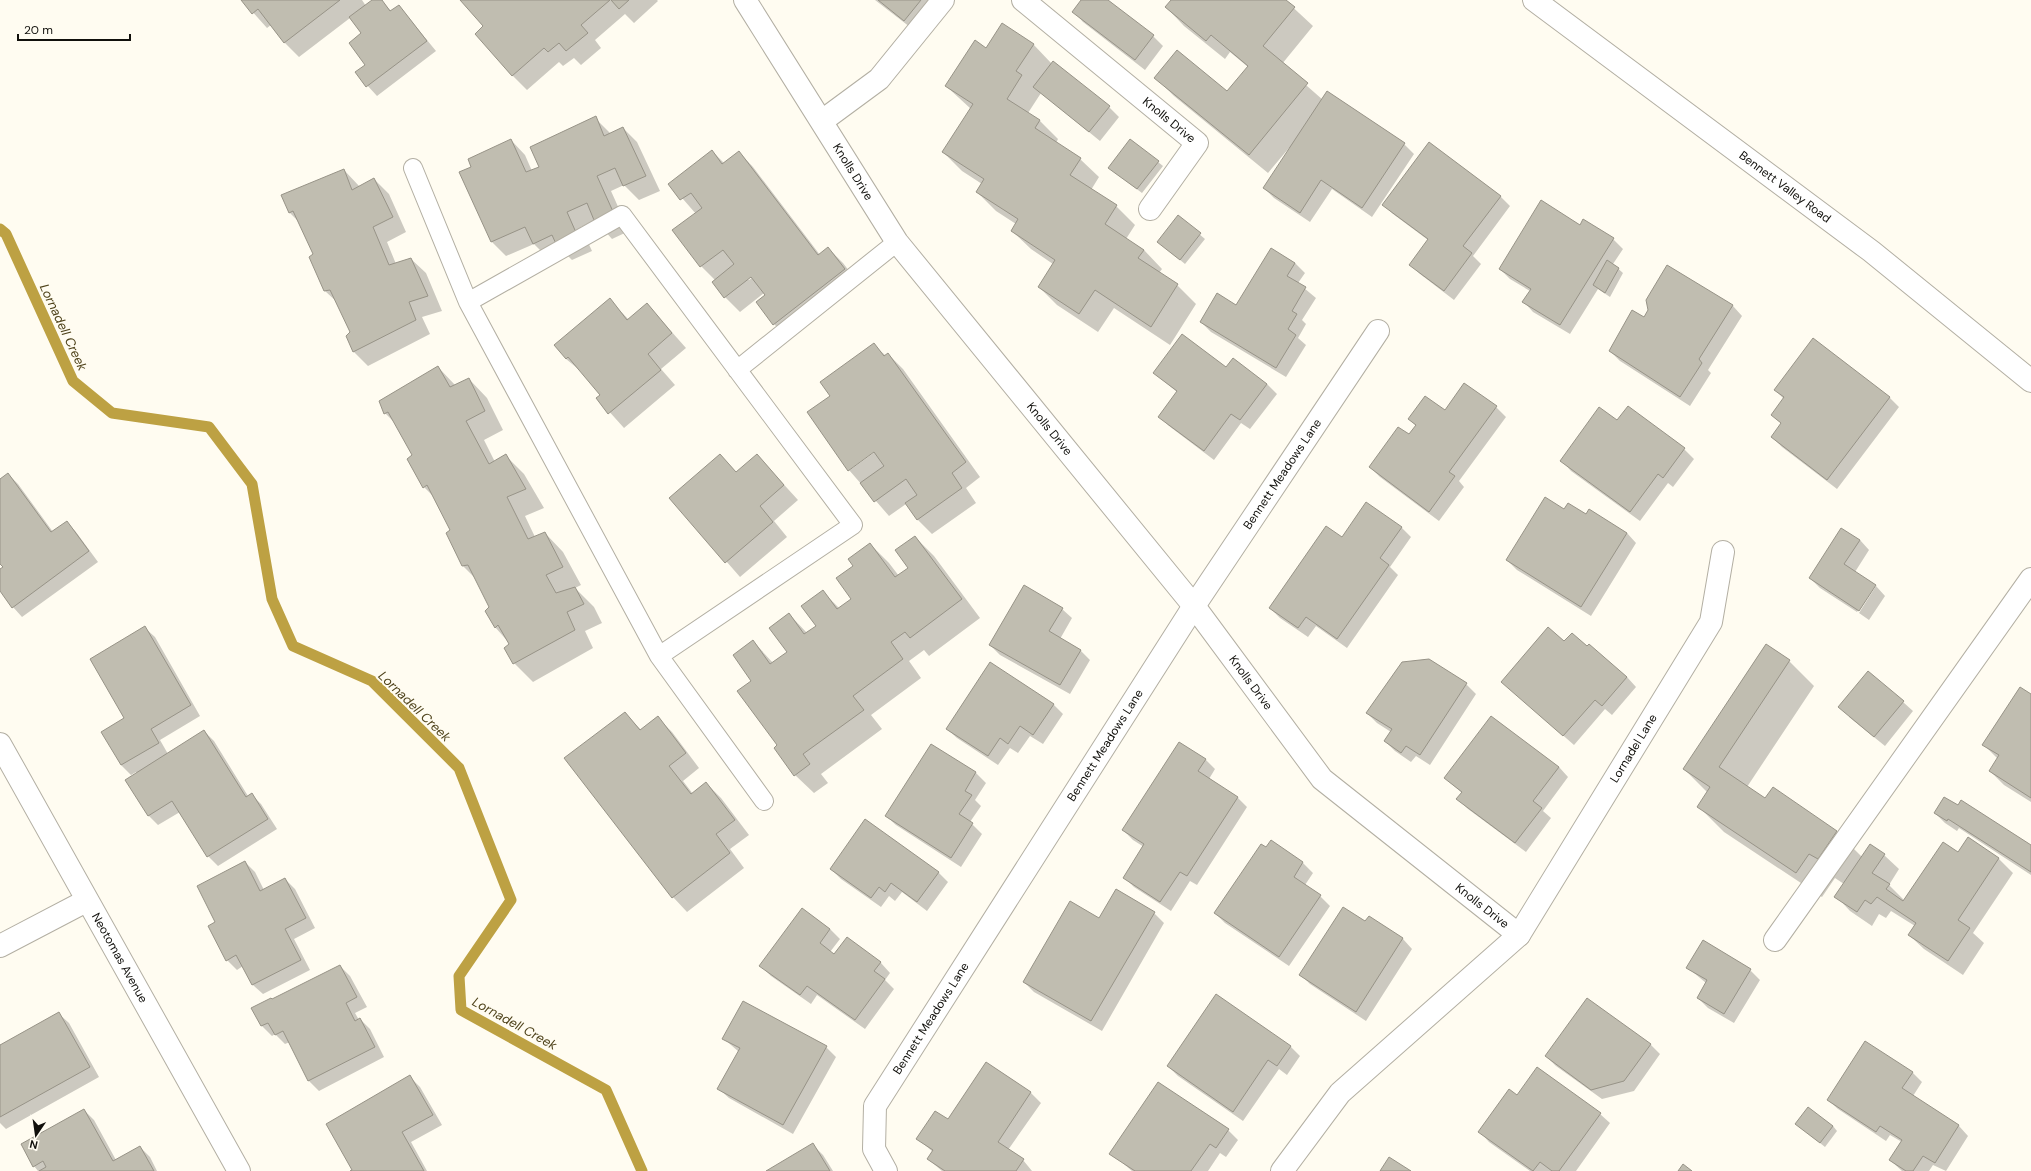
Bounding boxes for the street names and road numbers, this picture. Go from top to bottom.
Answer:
street label: Knolls Drive [1139,93,1199,147]
street label: Knolls Drive [829,141,877,203]
street label: Bennett Valley Road [1736,147,1834,226]
street label: Knolls Drive [1023,399,1076,459]
street label: Bennett Meadows Lane [1240,415,1325,532]
street label: Knolls Drive [1225,652,1276,713]
street label: Bennett Meadows Lane [1063,686,1147,804]
street label: Lornadel Lane [1606,711,1661,786]
street label: Knolls Drive [1452,880,1512,932]
street label: Neotomas Avenue [88,910,151,1006]
street label: Bennett Meadows Lane [889,959,973,1077]

